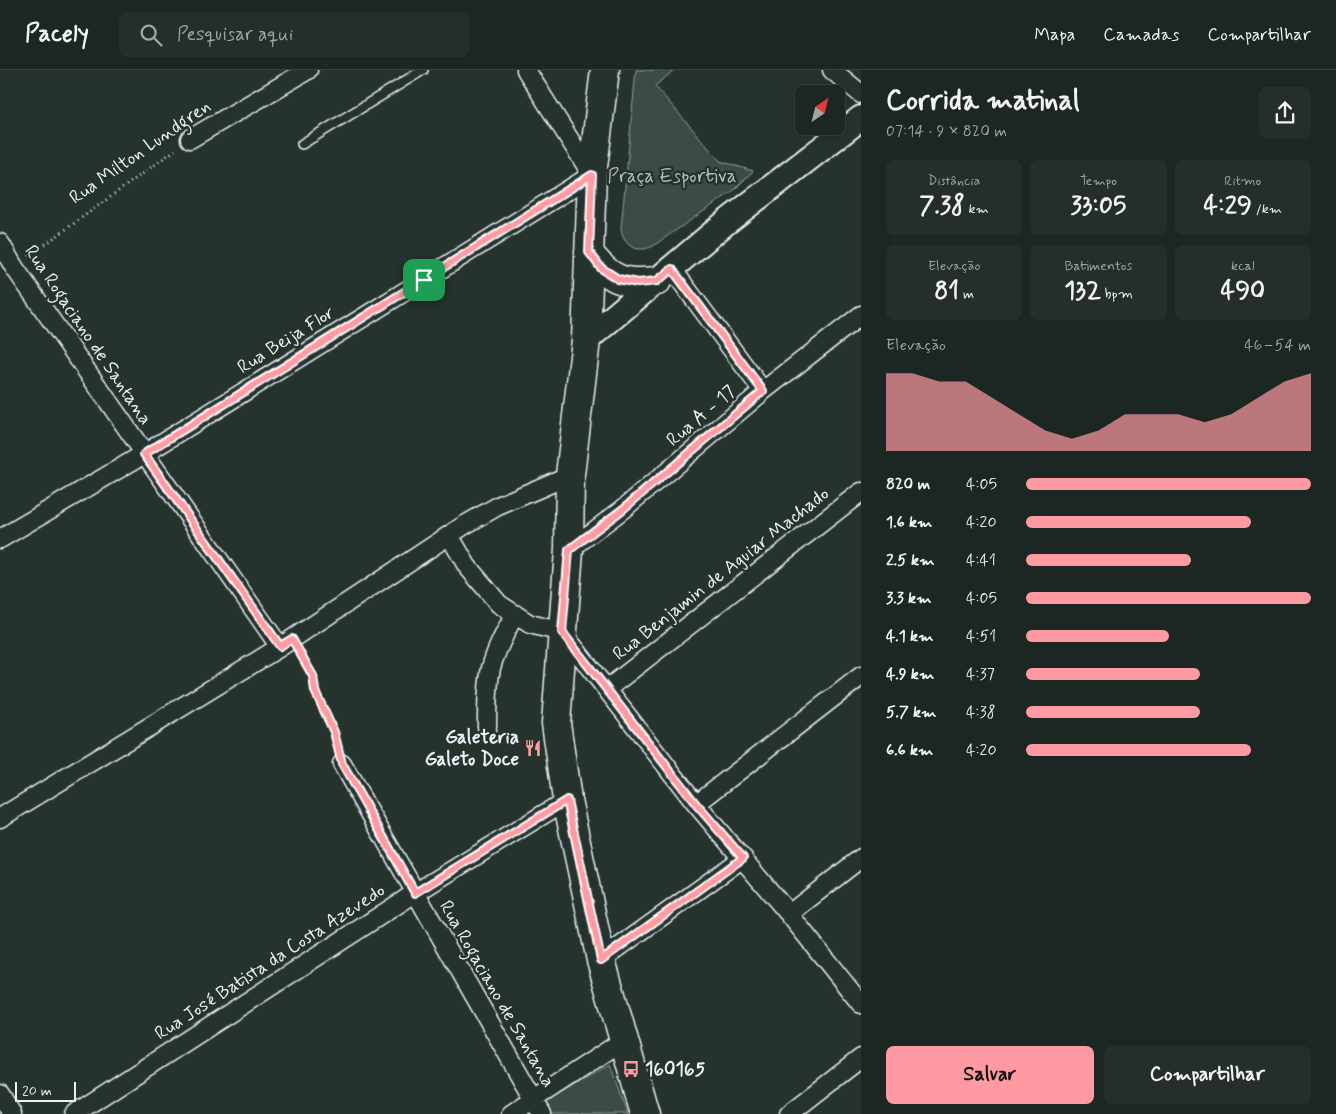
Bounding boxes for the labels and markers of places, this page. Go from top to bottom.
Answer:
pin [403,259,445,301]
place label: Galeteria Galeto Doce [425,725,519,772]
restaurant icon: Galeteria Galeto Doce [523,738,543,758]
place label: 160165 [645,1057,705,1082]
bus stop icon: 160165 [621,1059,641,1079]

